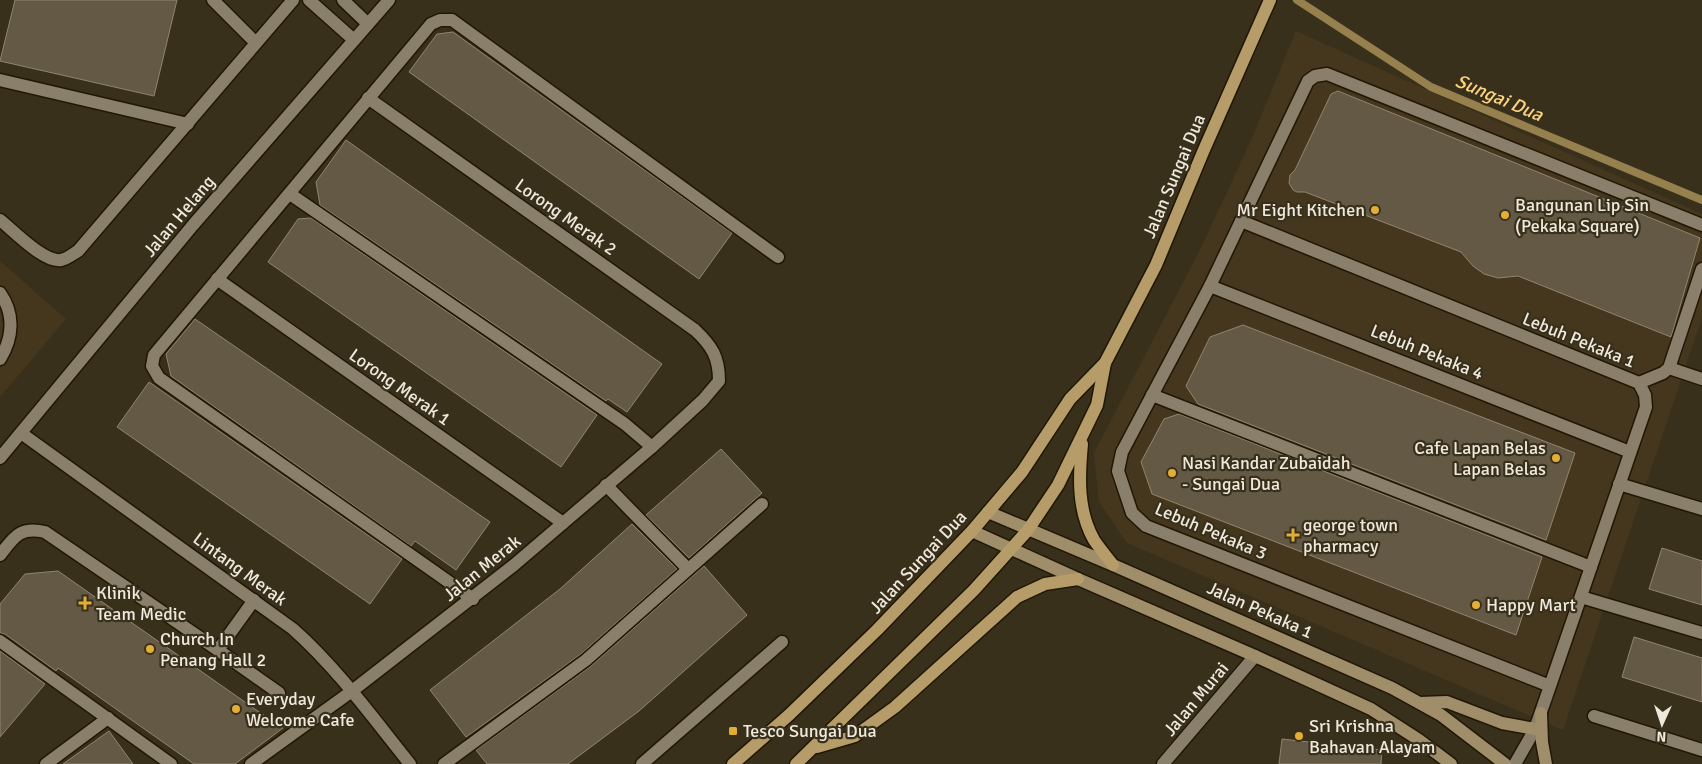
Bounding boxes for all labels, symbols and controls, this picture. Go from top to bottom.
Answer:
water label: Sungai Dua [1452,69,1548,128]
street label: Jalan Sungai Dua [1138,111,1210,241]
street label: Jalan Helang [138,171,220,261]
street label: Lorong Merak 2 [511,174,621,260]
place label: Bangunan Lip Sin (Pekaka Square) [1515,194,1649,237]
place label: Mr Eight Kitchen [1236,199,1365,221]
marker: Mr Eight Kitchen [1369,204,1381,216]
marker: Bangunan Lip Sin (Pekaka Square) [1499,209,1511,221]
street label: Lebuh Pekaka 1 [1519,307,1639,373]
street label: Lebuh Pekaka 4 [1367,319,1487,385]
street label: Lorong Merak 1 [345,344,455,430]
place label: Cafe Lapan Belas Lapan Belas [1414,437,1546,480]
place label: Nasi Kandar Zubaidah - Sungai Dua [1182,452,1351,495]
marker: Cafe Lapan Belas Lapan Belas [1550,452,1562,464]
marker: Nasi Kandar Zubaidah - Sungai Dua [1166,467,1178,479]
street label: Lebuh Pekaka 3 [1152,497,1270,565]
street label: Jalan Sungai Dua [865,506,971,618]
place label: george town pharmacy [1303,514,1398,557]
street label: Lintang Merak [189,528,291,610]
marker: george town pharmacy [1287,529,1299,541]
street label: Jalan Merak [439,530,525,606]
street label: Jalan Pekaka 1 [1204,577,1316,643]
place label: Klinik Team Medic [96,582,186,625]
place label: Happy Mart [1486,594,1576,616]
marker: Klinik Team Medic [78,596,92,610]
marker: Happy Mart [1470,599,1482,611]
place label: Church In Penang Hall 2 [160,628,266,671]
marker: Church In Penang Hall 2 [144,643,156,655]
street label: Jalan Murai [1159,658,1233,740]
place label: Everyday Welcome Cafe [246,688,355,731]
north arrow [1637,699,1687,749]
marker: Everyday Welcome Cafe [230,703,242,715]
place label: Sri Krishna Bahavan Alayam [1309,715,1435,758]
place label: Tesco Sungai Dua [743,720,877,742]
marker: Tesco Sungai Dua [727,725,739,737]
text: N [1656,728,1667,745]
marker: Sri Krishna Bahavan Alayam [1293,730,1305,742]

